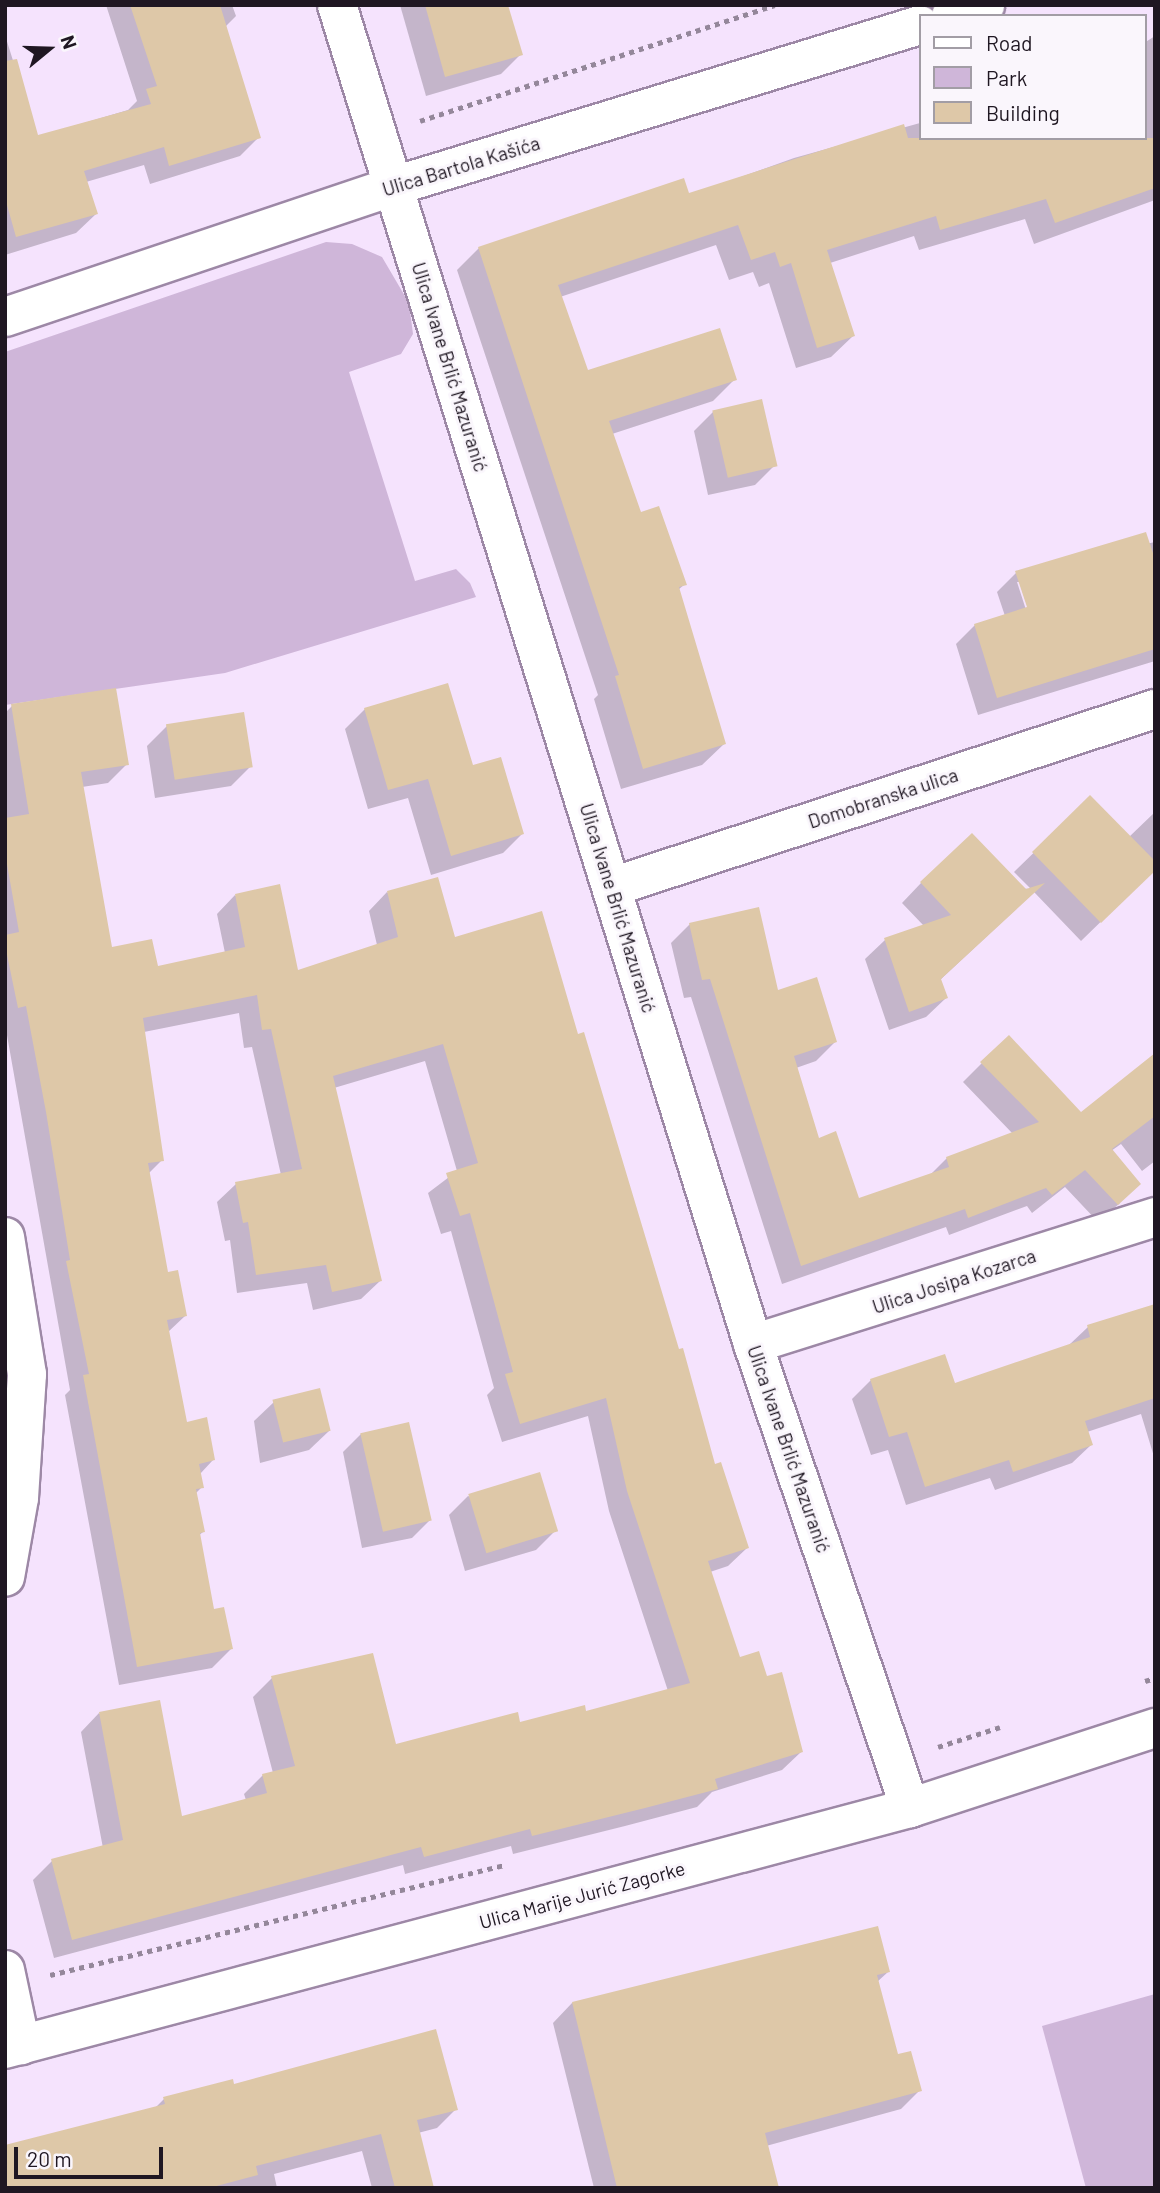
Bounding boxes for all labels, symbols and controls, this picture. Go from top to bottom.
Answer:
north arrow [14,14,84,84]
legend [918,14,1146,140]
text: Road [986,30,1032,55]
text: N [56,32,82,52]
text: Park [986,65,1027,90]
text: Building [986,100,1060,125]
street label: Ulica Bartola Kašića [380,131,542,201]
street label: Ulica Ivane Brlić Mazuranić [407,260,493,474]
street label: Domobranska ulica [805,763,961,833]
street label: Ulica Ivane Brlić Mazuranić [575,801,661,1015]
street label: Ulica Josipa Kozarca [869,1244,1039,1318]
street label: Ulica Ivane Brlić Mazuranić [743,1342,835,1556]
street label: Ulica Marije Jurić Zagorke [477,1857,687,1933]
scale bar [18,2134,166,2178]
text: 20 m [27,2146,72,2171]

